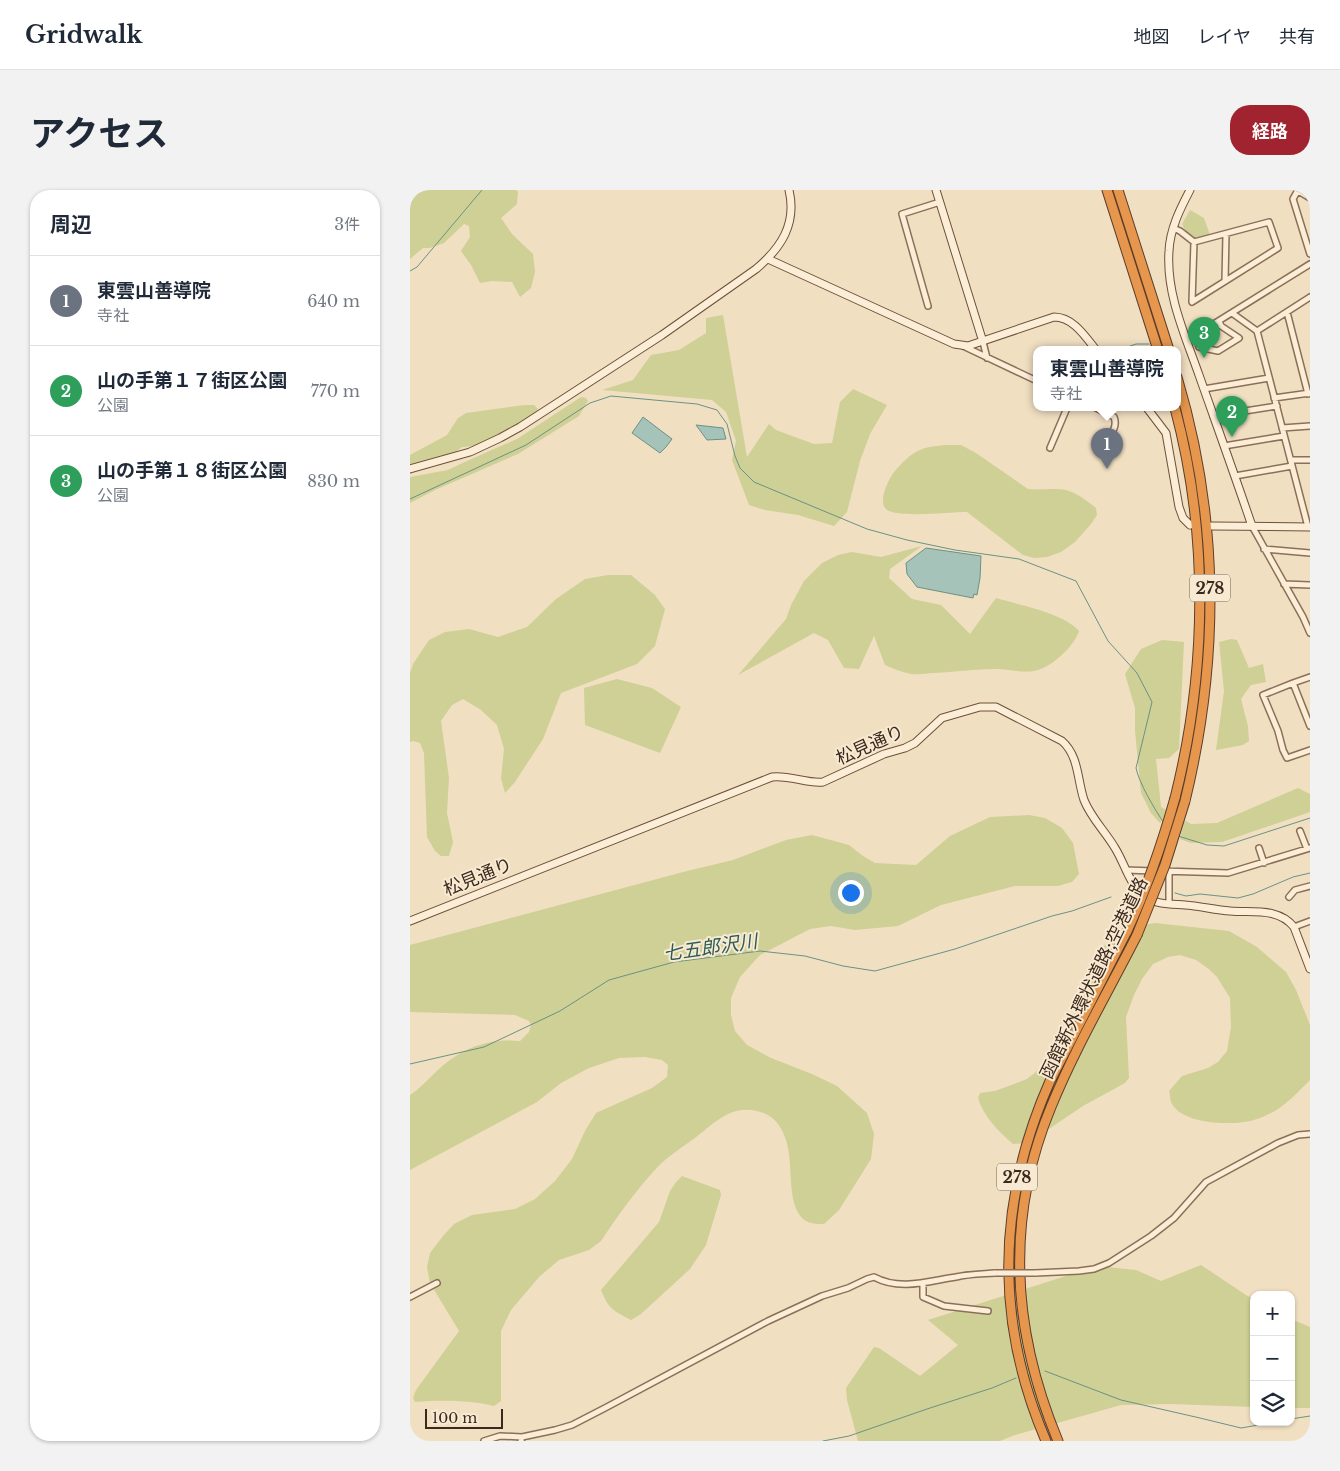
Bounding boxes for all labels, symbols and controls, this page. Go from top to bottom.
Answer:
text: Gridwalk [25,20,142,49]
text: 地図 [1134,26,1170,48]
text: レイヤ [1198,26,1251,48]
text: 共有 [1279,26,1315,48]
button: 経路 [1230,105,1310,155]
text: アクセス [30,112,168,155]
text: 周辺 [50,212,92,238]
text: 3件 [334,214,360,234]
text: 東雲山善導院 [97,279,211,302]
text: 1 [63,291,69,311]
text: 640 m [307,291,360,311]
text: 寺社 [97,305,129,325]
pin: 3 [1188,317,1220,358]
popup [1033,346,1181,411]
text: 東雲山善導院 [1050,357,1164,380]
text: 山の手第１７街区公園 [97,369,287,392]
text: 2 [61,381,71,401]
text: 770 m [311,381,360,401]
text: 寺社 [1050,383,1082,403]
text: 公園 [97,395,129,415]
pin: 2 [1216,396,1248,437]
pin: 1 [1091,428,1123,469]
text: 山の手第１８街区公園 [97,459,287,482]
text: 3 [61,471,71,491]
text: 830 m [307,471,360,491]
text: 公園 [97,485,129,505]
road number: 278 [1190,574,1230,602]
street label: 松見通り [833,720,907,770]
street label: 松見通り [441,853,515,901]
street label: 函館新外環状道路;空港道路 [1036,874,1152,1082]
your location [838,880,864,906]
water label: 七五郎沢川 [661,929,761,965]
road number: 278 [997,1164,1037,1190]
map controls [1250,1291,1295,1426]
button: + [1250,1291,1295,1336]
button: − [1250,1336,1295,1381]
button: layers [1250,1381,1295,1426]
scale bar [425,1406,502,1429]
text: 100 m [432,1409,477,1427]

